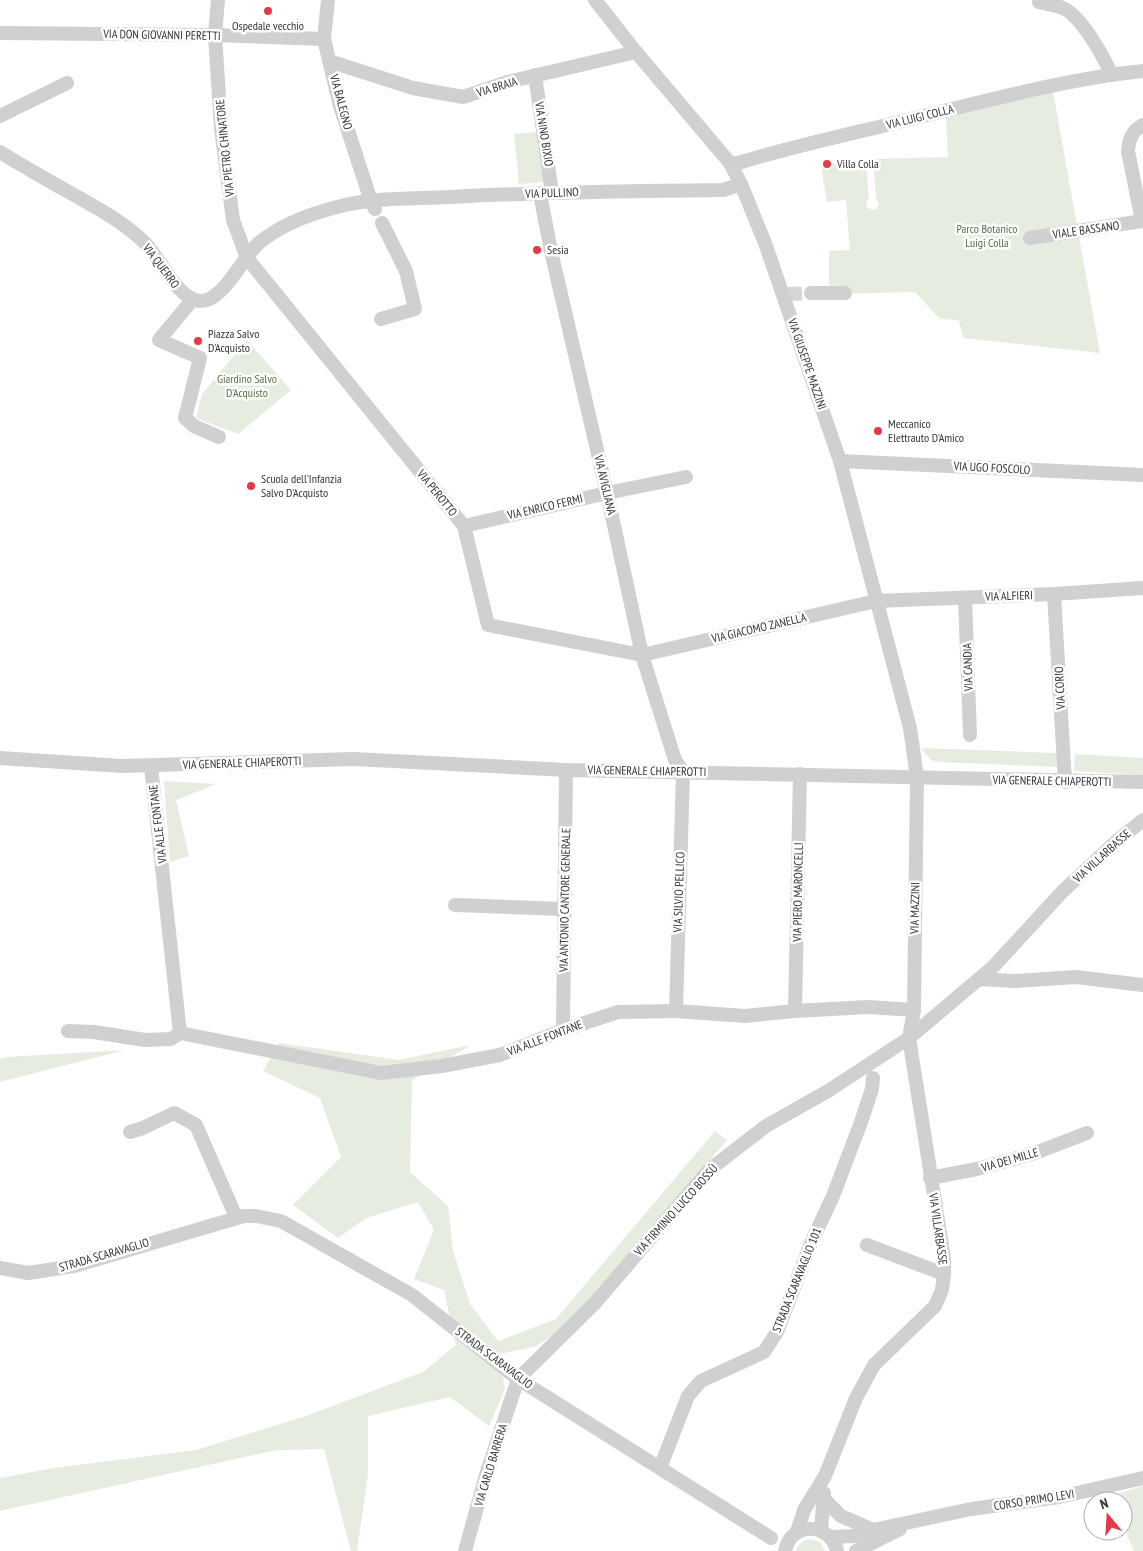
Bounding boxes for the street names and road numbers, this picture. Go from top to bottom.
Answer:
street label: VIA DON GIOVANNI PERETTI [102,26,221,43]
street label: VIA BALEGNO [327,72,356,132]
street label: VIA BRAIA [474,73,519,100]
street label: VIA PIETRO CHINATORE [212,98,237,199]
street label: VIA NINO BIXIO [532,100,557,168]
street label: VIA LUIGI COLLA [884,101,955,132]
street label: VIA PULLINO [524,184,579,201]
street label: VIALE BASSANO [1051,217,1121,242]
street label: VIA QUERRO [139,240,183,291]
street label: VIA GIUSEPPE MAZZINI [785,315,830,411]
street label: VIA AVIGLIANA [591,453,620,517]
street label: VIA UGO FOSCOLO [952,458,1031,477]
street label: VIA PEROTTO [413,466,461,519]
street label: VIA ENRICO FERMI [505,491,584,523]
street label: VIA ALFIERI [984,587,1033,604]
street label: VIA GIACOMO ZANELLA [709,609,808,646]
street label: VIA CANDIA [959,642,976,692]
street label: VIA CORIO [1051,666,1068,711]
street label: VIA GENERALE CHIAPEROTTI [181,753,302,772]
street label: VIA GENERALE CHIAPEROTTI [586,762,707,779]
street label: VIA GENERALE CHIAPEROTTI [991,772,1112,789]
street label: VIA ALLE FONTANE [145,784,170,865]
street label: VIA VILLARBASSE [1069,826,1134,886]
street label: VIA ANTONIO CANTORE GENERALE [556,828,573,973]
street label: VIA PIERO MARONCELLI [789,842,806,943]
street label: VIA SILVIO PELLICO [670,851,687,934]
street label: VIA MAZZINI [907,882,922,935]
street label: VIA ALLE FONTANE [504,1016,584,1059]
street label: VIA DEI MILLE [979,1144,1040,1175]
street label: VIA FIRMINIO LUCCO BOSSÙ [630,1161,721,1259]
street label: VIA VILLARBASSE [926,1191,951,1266]
street label: STRADA SCARAVAGLIO 101 [769,1225,824,1334]
street label: STRADA SCARAVAGLIO [57,1234,151,1275]
street label: STRADA SCARAVAGLIO [453,1324,536,1392]
street label: VIA CARLO BARRERA [471,1422,510,1509]
street label: CORSO PRIMO LEVI [993,1486,1075,1513]

